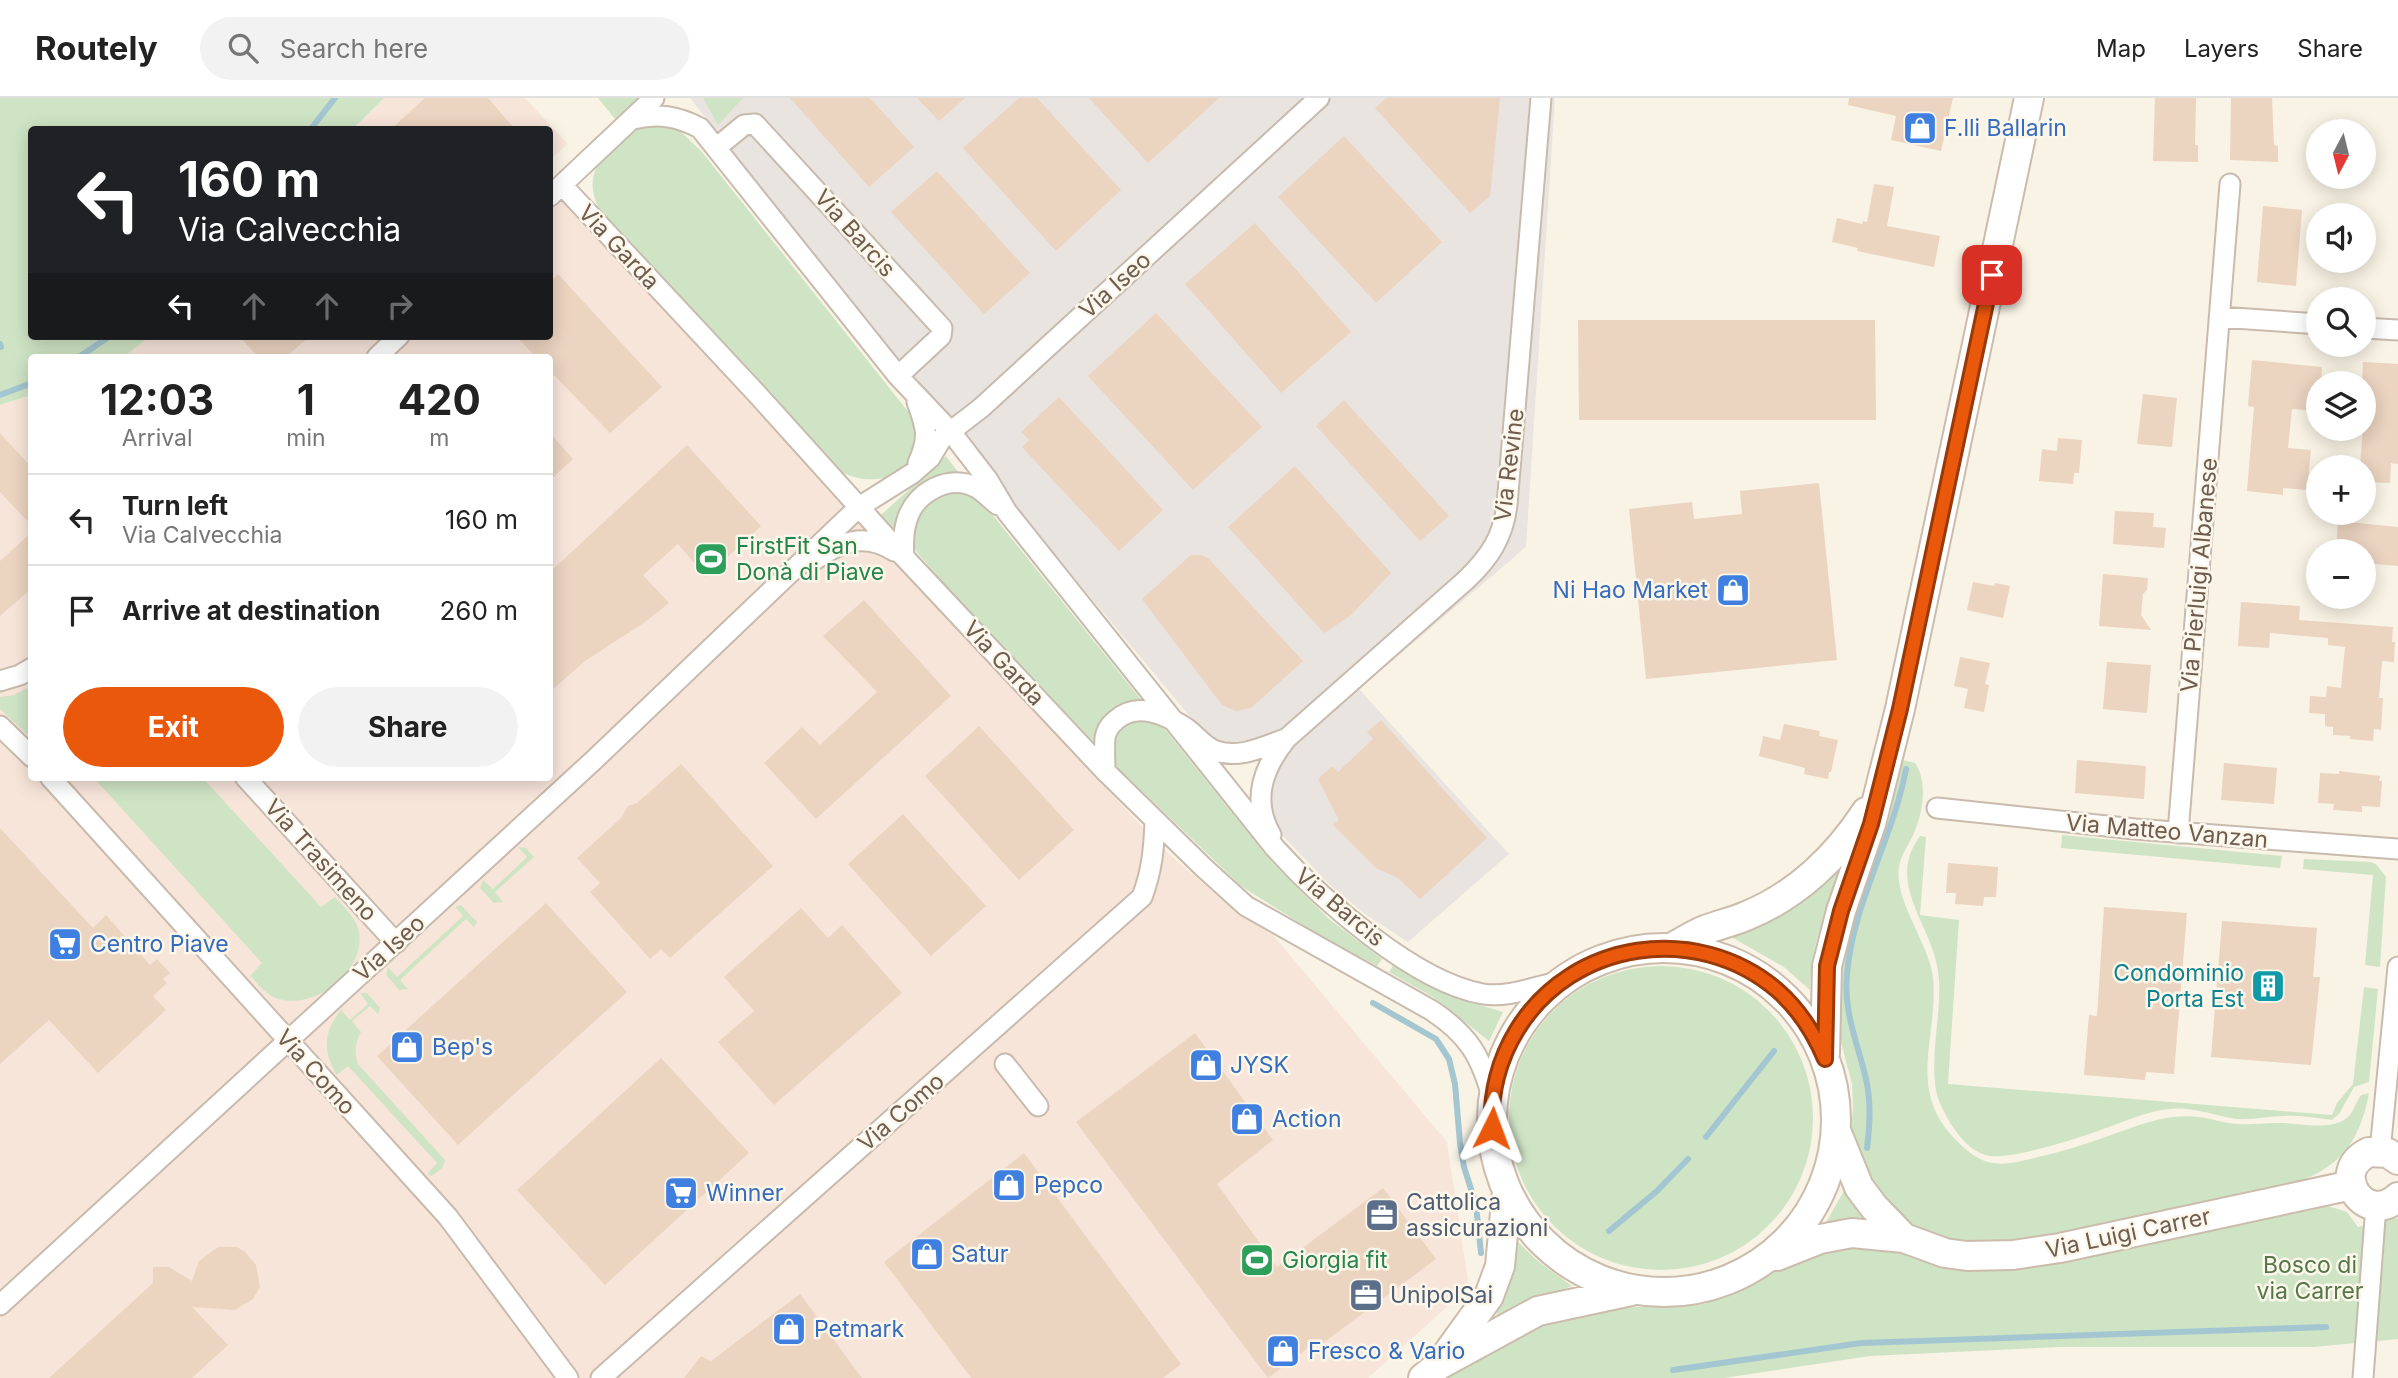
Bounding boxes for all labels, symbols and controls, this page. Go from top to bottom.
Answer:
search box [200,17,690,80]
text: Routely [35,28,158,68]
icon: search [224,29,262,67]
text: Search here [280,33,428,64]
text: Map [2096,34,2146,63]
text: Layers [2184,34,2259,63]
text: Share [2297,34,2363,63]
shop icon: F.lli Ballarin [1901,109,1939,147]
place label: F.lli Ballarin [1944,114,2067,142]
north arrow [2306,119,2376,189]
map controls [2306,119,2376,609]
text: 160 m [178,150,320,209]
icon: left [63,154,154,245]
street label: Via Barcis [808,184,902,282]
street label: Via Garda [573,199,665,295]
button: sound [2306,203,2376,273]
text: Via Calvecchia [178,210,401,249]
pin [1962,245,2022,305]
street label: Via Iseo [1074,246,1156,324]
icon: arrive [1973,256,2011,294]
icon: left [162,287,200,325]
icon: ahead [235,287,273,325]
icon: ahead [308,287,346,325]
icon: right [381,287,419,325]
button: search [2306,287,2376,357]
button: layers [2306,371,2376,441]
text: 12:03 [100,374,214,425]
text: 1 [297,374,315,425]
text: 420 [398,374,481,425]
street label: Via Revine [1488,407,1530,523]
text: Arrival [122,424,193,452]
text: min [286,424,326,452]
text: m [429,424,449,452]
button: + [2306,455,2376,525]
street label: Via Pierluigi Albanese [2175,456,2223,694]
text: Turn left [122,490,228,521]
icon: left [63,501,101,539]
text: 160 m [445,504,518,535]
text: Via Calvecchia [122,521,282,549]
place label: FirstFit San Donà di Piave [736,532,884,586]
button: − [2306,539,2376,609]
sports icon: FirstFit San Donà di Piave [692,540,730,578]
shop icon: Ni Hao Market [1714,571,1752,609]
place label: Ni Hao Market [1553,576,1708,604]
icon: arrive [63,592,101,630]
text: Arrive at destination [122,595,381,626]
text: 260 m [440,595,518,626]
street label: Via Garda [958,615,1050,711]
button: Exit [63,687,284,767]
button: Share [298,687,518,767]
street label: Via Trasimeno [259,793,383,927]
street label: Via Matteo Vanzan [2065,808,2269,854]
street label: Via Barcis [1290,862,1390,952]
street label: Via Iseo [348,909,430,987]
supermarket icon: Centro Piave [46,925,84,963]
place label: Centro Piave [90,930,229,958]
place label: Condominio Porta Est [2113,959,2244,1013]
building icon: Condominio Porta Est [2249,967,2287,1005]
street label: Via Como [270,1023,362,1121]
shop icon: Bep's [388,1028,426,1066]
place label: Bep's [432,1033,493,1061]
shop icon: JYSK [1187,1046,1225,1084]
place label: JYSK [1230,1051,1289,1079]
street label: Via Como [852,1067,950,1157]
position arrow [1455,1091,1529,1165]
shop icon: Action [1228,1100,1266,1138]
place label: Action [1272,1105,1341,1133]
shop icon: Pepco [990,1166,1028,1204]
place label: Pepco [1034,1171,1103,1199]
supermarket icon: Winner [662,1174,700,1212]
place label: Winner [706,1179,784,1207]
place label: Cattolica assicurazioni [1406,1188,1548,1242]
office icon: Cattolica assicurazioni [1363,1196,1401,1234]
street label: Via Luigi Carrer [2043,1202,2214,1264]
shop icon: Satur [908,1235,946,1273]
place label: Satur [951,1240,1009,1268]
sports icon: Giorgia fit [1238,1241,1276,1279]
place label: Giorgia fit [1282,1246,1388,1274]
park label: Bosco di via Carrer [2257,1251,2364,1305]
office icon: UnipolSai [1347,1276,1385,1314]
place label: UnipolSai [1390,1281,1493,1309]
shop icon: Petmark [770,1310,808,1348]
place label: Petmark [814,1315,905,1343]
shop icon: Fresco & Vario [1264,1332,1302,1370]
place label: Fresco & Vario [1308,1337,1465,1365]

